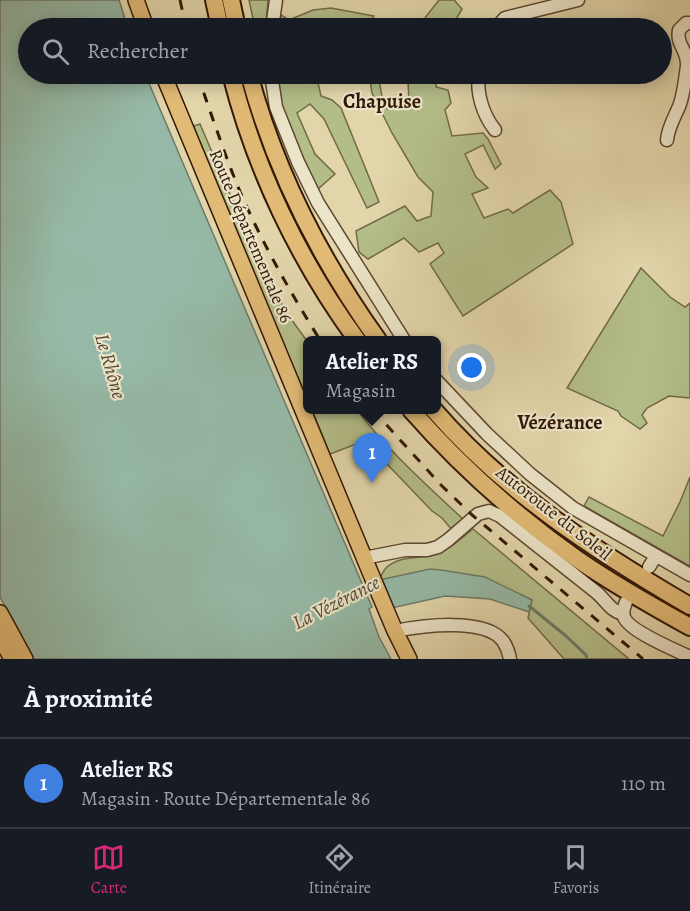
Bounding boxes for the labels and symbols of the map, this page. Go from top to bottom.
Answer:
district label: Chapuise [343,88,421,115]
street label: Route Départementale 86 [204,145,298,327]
water label: Le Rhône [88,330,133,402]
your location [457,353,486,382]
district label: Vézérance [516,409,603,436]
pin: 1 [352,434,392,483]
street label: Autoroute du Soleil [490,460,617,566]
water label: La Vézérance [288,569,384,636]

